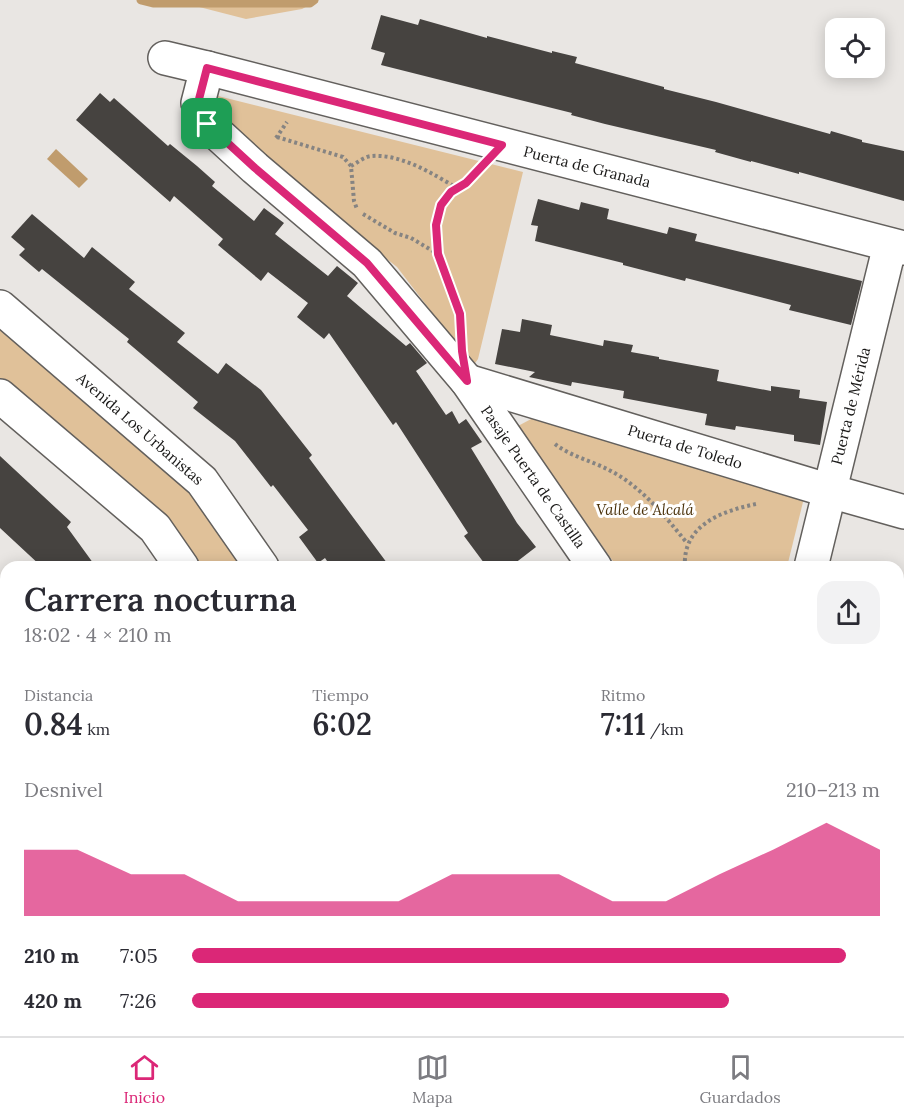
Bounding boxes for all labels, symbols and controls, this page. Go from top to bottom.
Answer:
map controls [825,18,885,78]
button: locate [825,18,885,78]
pin [181,98,232,149]
icon: arrive [190,107,223,140]
street label: Puerta de Granada [522,142,653,192]
street label: Puerta de Mérida [827,345,874,467]
street label: Avenida Los Urbanistas [72,368,208,489]
street label: Pasaje Puerta de Castilla [477,402,590,552]
street label: Puerta de Toledo [626,420,745,473]
park label: Valle de Alcalá [596,500,695,519]
text: Carrera nocturna [24,578,297,620]
button: share [817,581,880,644]
text: 18:02 · 4 × 210 m [24,622,172,647]
text: Distancia [24,685,93,705]
text: Tiempo [312,685,369,705]
text: Ritmo [601,685,645,705]
text: 0.84 [24,705,83,743]
text: 6:02 [312,705,372,743]
text: 7:11 [601,705,646,743]
text: km [83,719,110,739]
text: /km [646,719,684,739]
text: Desnivel [24,777,103,802]
text: 210–213 m [786,777,880,802]
text: 210 m [24,943,79,968]
text: 7:05 [120,943,158,968]
text: 420 m [24,988,82,1013]
text: 7:26 [120,988,157,1013]
tab: Inicio [123,1051,165,1107]
tab: Mapa [412,1051,453,1107]
tab: Guardados [700,1051,781,1107]

